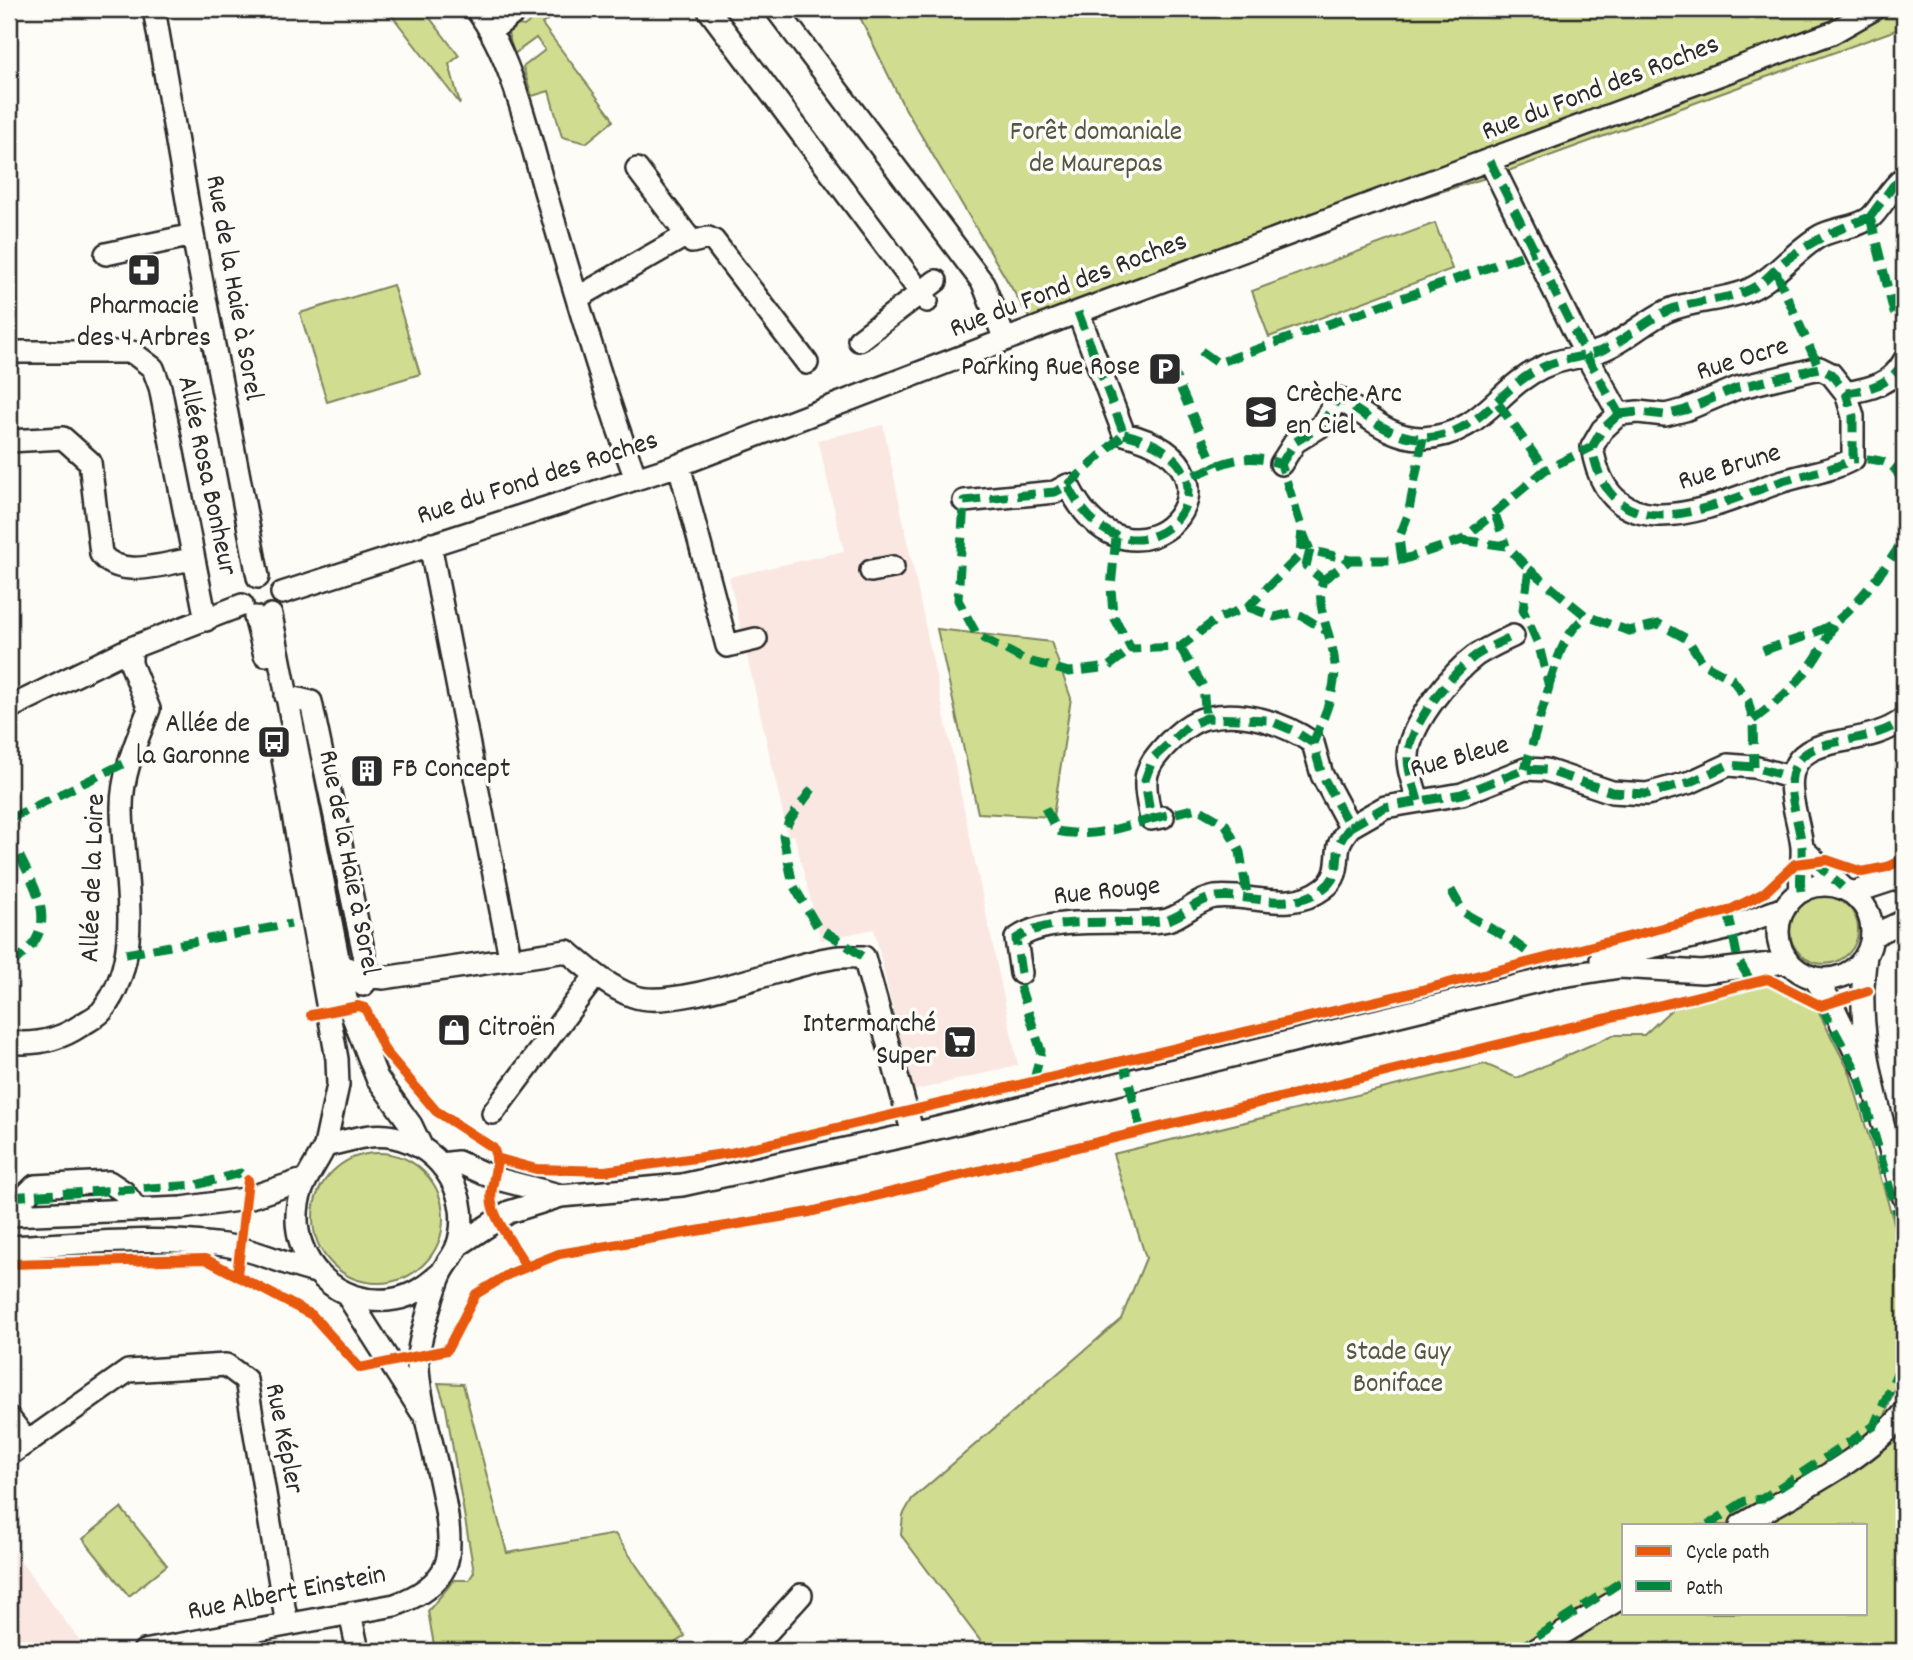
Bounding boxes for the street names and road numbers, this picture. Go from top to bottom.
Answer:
street label: Rue du Fond des Roches [1476,26,1726,154]
street label: Rue de la Haie à Sorel [192,172,272,404]
street label: Rue du Fond des Roches [944,223,1194,351]
street label: Rue Ocre [1692,328,1794,394]
street label: Allée Rosa Bonheur [164,372,246,580]
street label: Rue du Fond des Roches [412,422,664,538]
street label: Rue Brune [1674,434,1786,504]
street label: Rue Bleue [1406,727,1514,791]
street label: Rue de la Haie à Sorel [306,747,388,979]
street label: Allée de la Loire [72,793,118,963]
street label: Rue Rouge [1052,868,1162,918]
street label: Rue Képler [252,1380,312,1498]
street label: Rue Albert Einstein [184,1556,390,1634]

